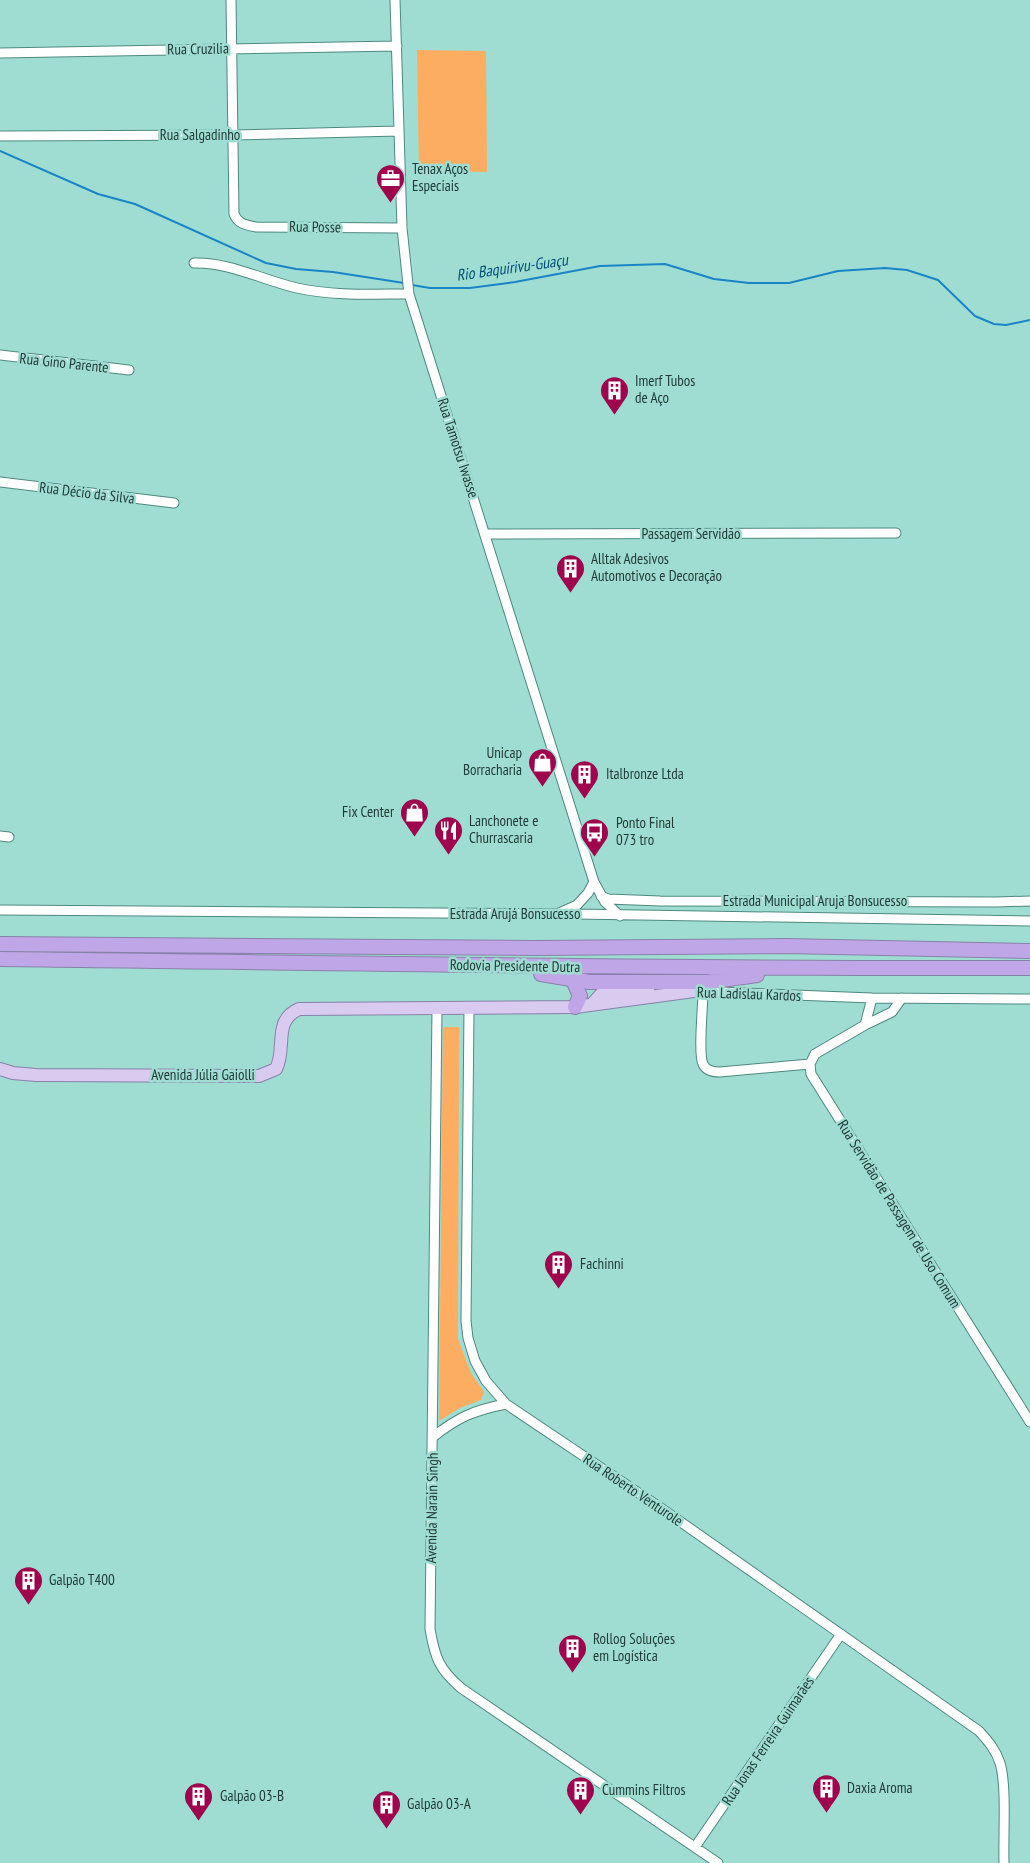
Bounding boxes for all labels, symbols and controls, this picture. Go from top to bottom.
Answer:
street label: Rua Cruzilia [167,38,229,59]
street label: Rua Salgadinho [160,125,240,144]
place label: Tenax Aços Especiais [412,159,468,195]
office icon: Tenax Aços Especiais [375,162,407,204]
street label: Rua Posse [289,217,341,236]
water label: Rio Baquirivu-Guaçu [455,249,570,285]
street label: Rua Gino Parente [19,348,109,377]
place label: Imerf Tubos de Aço [635,371,695,407]
building icon: Imerf Tubos de Aço [598,374,630,416]
street label: Rua Tamotsu Iwasse [433,396,484,500]
street label: Rua Décio da Silva [38,477,136,508]
street label: Passagem Servidão [642,524,740,543]
place label: Alltak Adesivos Automotivos e Decoração [591,549,722,585]
building icon: Alltak Adesivos Automotivos e Decoração [554,552,586,594]
place label: Unicap Borracharia [463,743,522,779]
shop icon: Unicap Borracharia [527,746,559,788]
building icon: Italbronze Ltda [569,758,601,800]
place label: Italbronze Ltda [606,764,684,783]
shop icon: Fix Center [399,796,431,838]
place label: Fix Center [342,802,395,821]
place label: Lanchonete e Churrascaria [469,811,538,847]
place label: Ponto Final 073 tro [616,813,675,849]
restaurant icon: Lanchonete e Churrascaria [432,814,464,856]
bus stop icon: Ponto Final 073 tro [579,816,611,858]
street label: Estrada Municipal Aruja Bonsucesso [723,891,907,910]
street label: Estrada Arujá Bonsucesso [450,904,580,923]
street label: Rodovia Presidente Dutra [450,955,580,976]
street label: Rua Ladislau Kardos [697,982,801,1005]
street label: Avenida Júlia Gaiolli [151,1065,255,1084]
street label: Rua Servidão de Passagem de Uso Comum [834,1116,965,1311]
building icon: Fachinni [543,1248,575,1290]
place label: Fachinni [580,1254,624,1273]
street label: Rua Roberto Venturole [580,1449,687,1530]
street label: Avenida Narain Singh [421,1452,442,1564]
building icon: Galpão T400 [12,1564,44,1606]
place label: Galpão T400 [49,1570,115,1589]
place label: Rollog Soluções em Logística [593,1629,675,1665]
building icon: Rollog Soluções em Logística [556,1632,588,1674]
street label: Rua Jonas Ferreira Guimarães [717,1673,818,1809]
building icon: Daxia Aroma [810,1772,842,1814]
building icon: Cummins Filtros [565,1774,597,1816]
place label: Daxia Aroma [847,1778,913,1797]
building icon: Galpão 03-B [183,1780,215,1822]
place label: Cummins Filtros [602,1780,686,1799]
place label: Galpão 03-B [220,1786,284,1805]
building icon: Galpão 03-A [370,1788,402,1830]
place label: Galpão 03-A [407,1794,472,1813]

